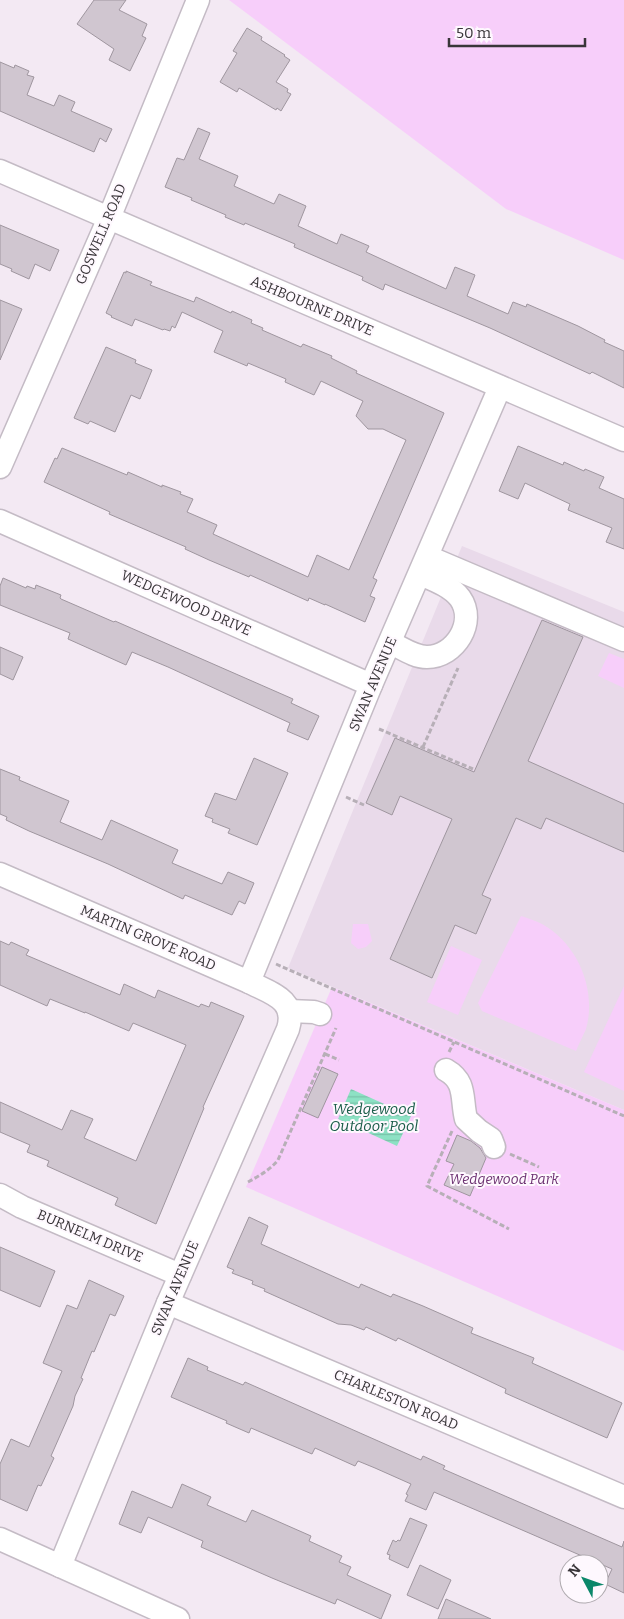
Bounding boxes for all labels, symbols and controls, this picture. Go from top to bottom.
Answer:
scale bar [449,15,585,47]
text: 50 m [456,24,492,42]
street label: GOSWELL ROAD [72,181,130,287]
street label: ASHBOURNE DRIVE [248,272,376,340]
street label: WEDGEWOOD DRIVE [118,567,254,639]
street label: SWAN AVENUE [345,634,401,734]
street label: MARTIN GROVE ROAD [78,902,218,974]
water label: Wedgewood Outdoor Pool [330,1100,418,1135]
park label: Wedgewood Park [449,1171,559,1188]
street label: BURNELM DRIVE [35,1206,145,1266]
street label: SWAN AVENUE [147,1238,203,1338]
street label: CHARLESTON ROAD [331,1366,461,1434]
north arrow [559,1554,609,1604]
text: N [565,1561,585,1580]

